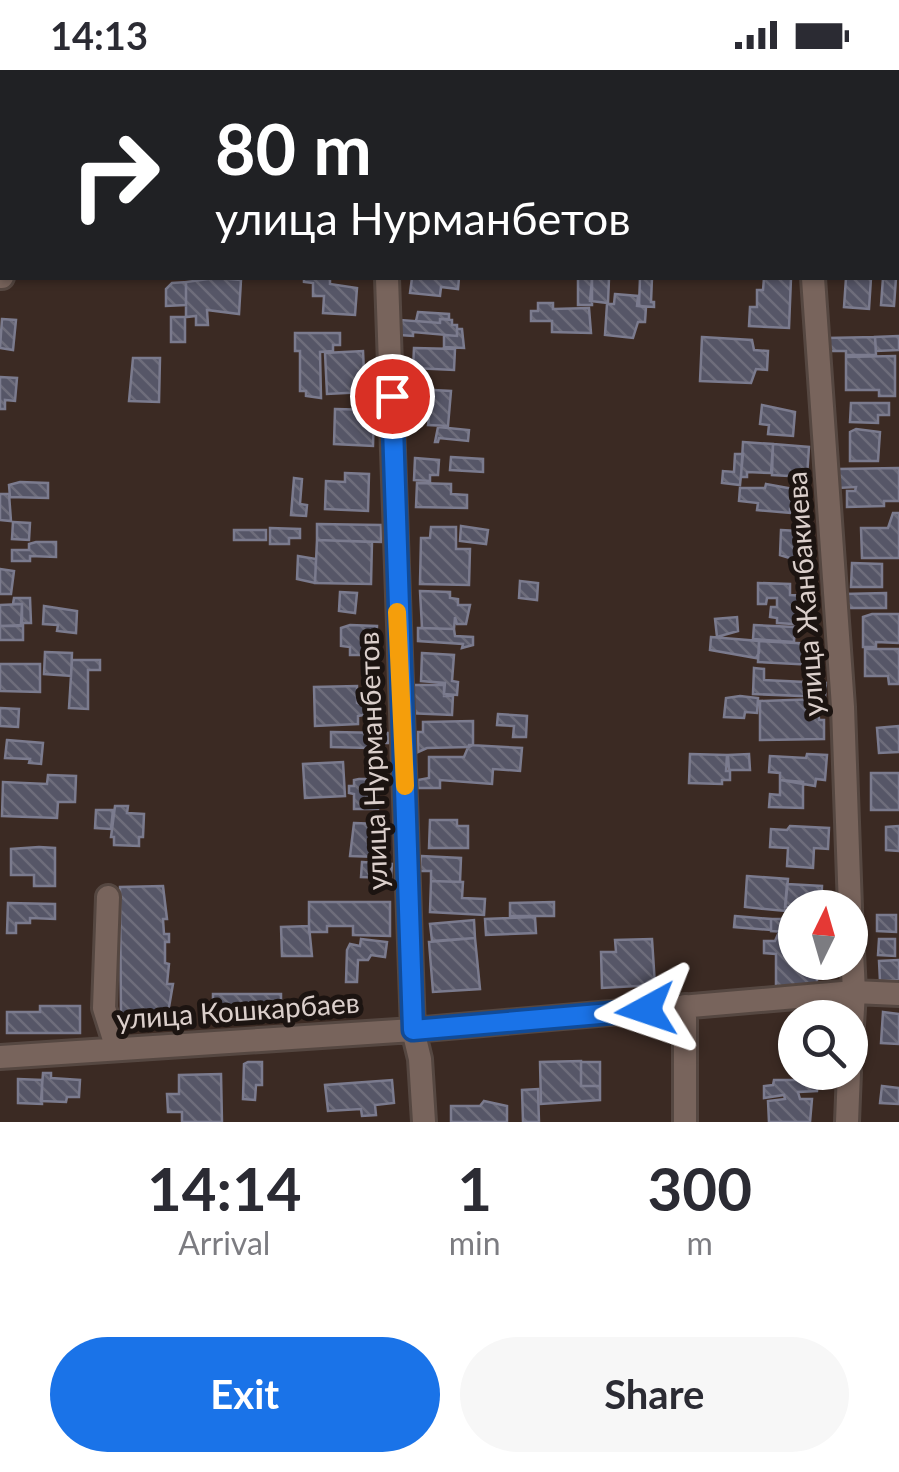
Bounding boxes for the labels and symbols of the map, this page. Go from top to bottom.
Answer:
pin [350,354,435,439]
street label: улица Жанбакиева [778,470,830,718]
street label: улица Нурманбетов [350,631,394,891]
north arrow [778,890,868,980]
position arrow [594,958,698,1062]
street label: улица Кошкарбаев [115,985,360,1035]

